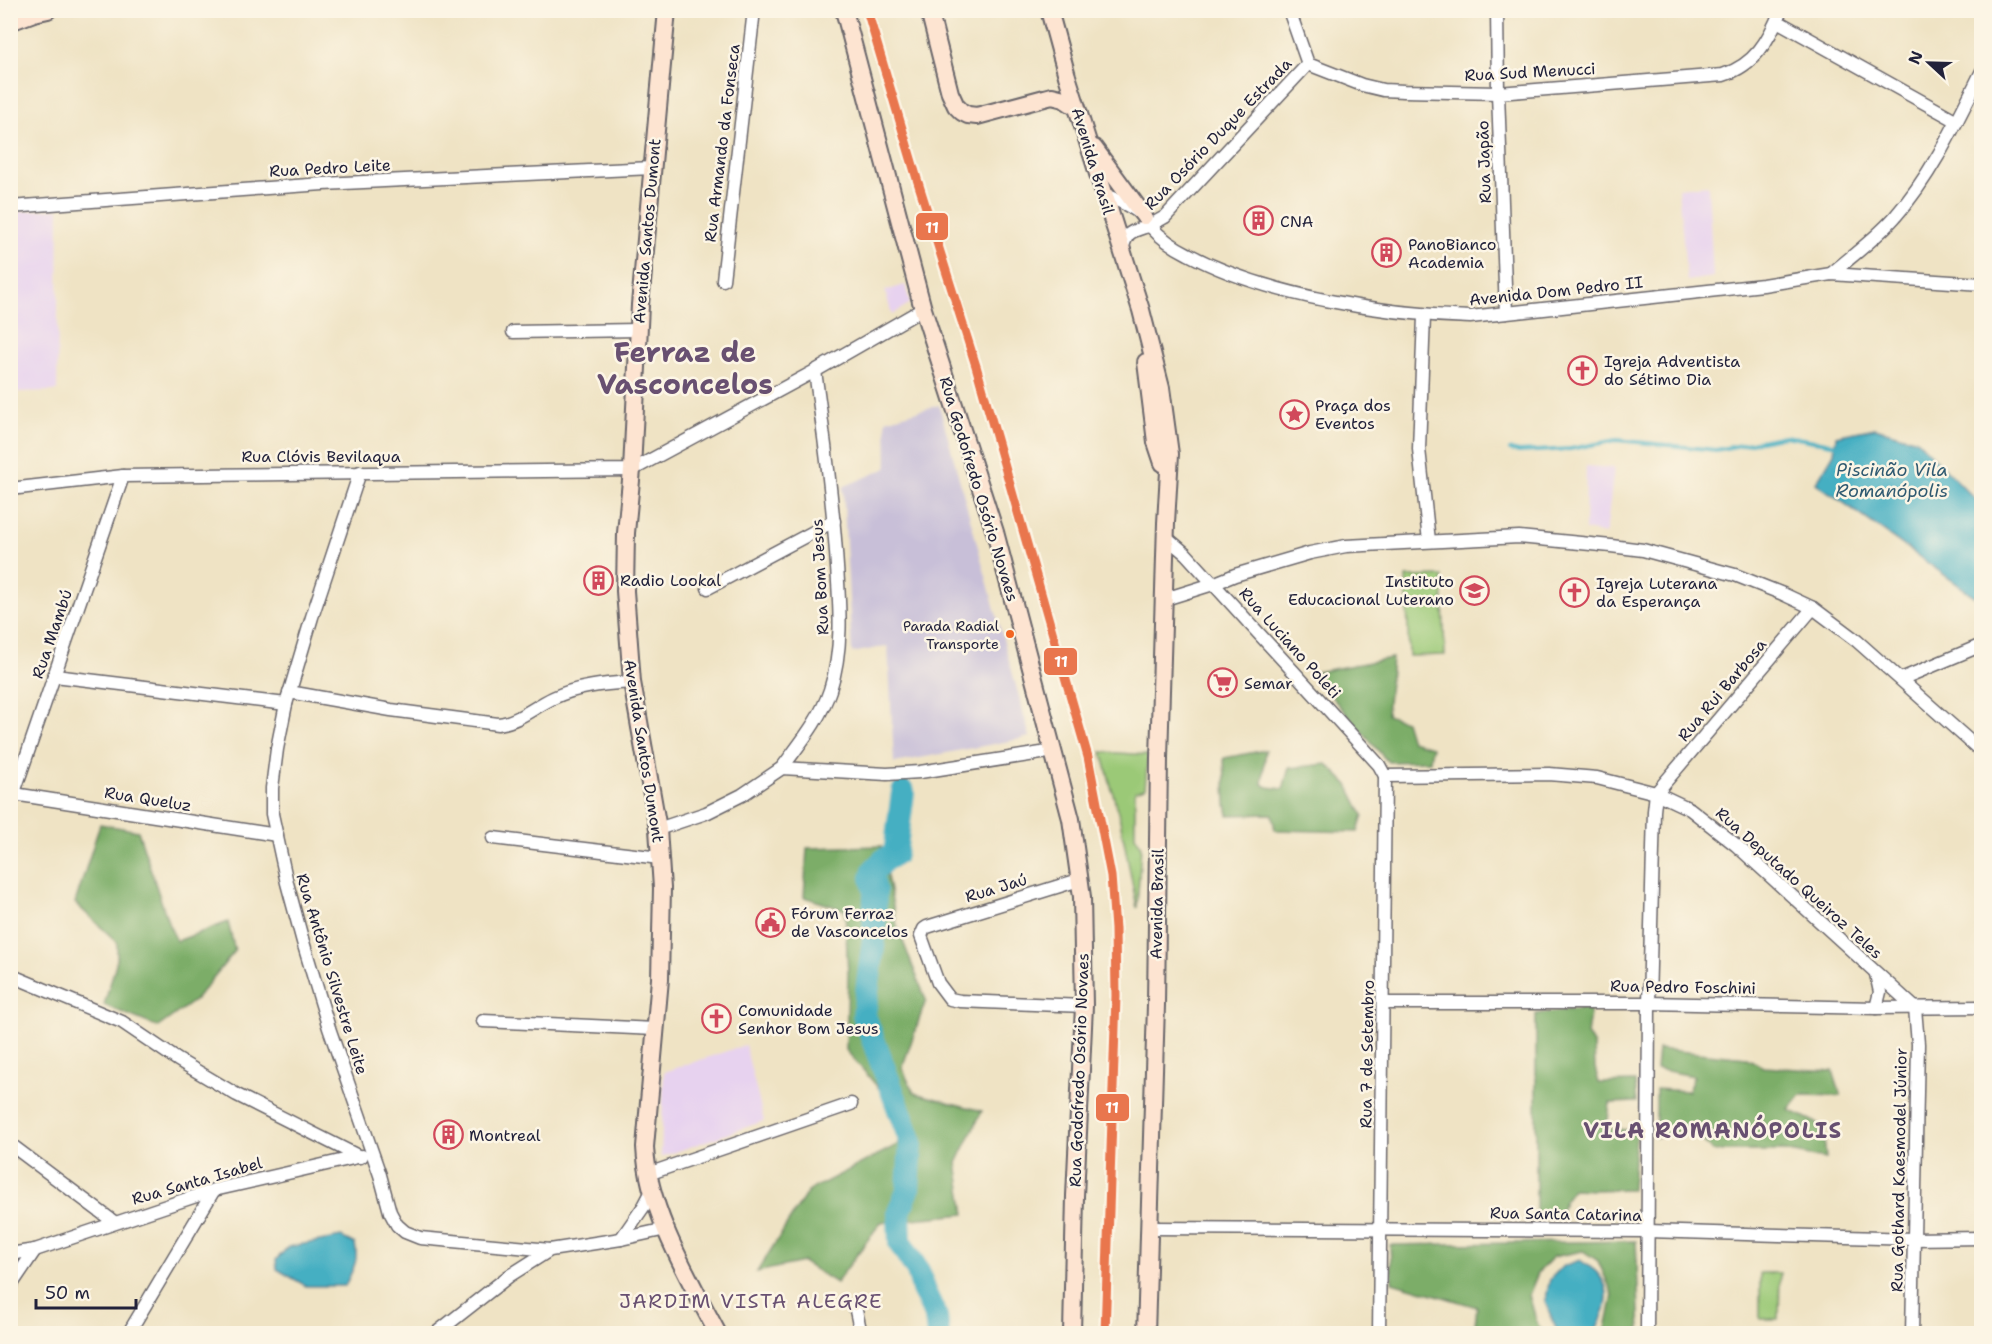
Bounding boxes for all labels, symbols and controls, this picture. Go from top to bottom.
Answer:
north arrow [1899,33,1959,93]
street label: Rua Armando da Fonseca [699,43,745,243]
text: N [1903,48,1928,67]
street label: Rua Osório Duque Estrada [1140,54,1296,214]
street label: Rua Sud Menucci [1464,58,1596,86]
street label: Avenida Brasil [1067,105,1119,217]
street label: Rua Japão [1472,120,1496,204]
street label: Avenida Santos Dumont [628,138,666,324]
street label: Rua Pedro Leite [269,154,391,182]
building icon: CNA [1243,205,1275,237]
place label: CNA [1280,211,1313,232]
line badge: 11 [915,212,949,241]
text: 11 [925,217,939,238]
place label: PanoBianco Academia [1408,234,1497,273]
building icon: PanoBianco Academia [1371,237,1403,269]
street label: Avenida Dom Pedro II [1468,271,1644,311]
district label: Ferraz de Vasconcelos [597,333,773,403]
place label: Igreja Adventista do Sétimo Dia [1604,351,1740,390]
church icon: Igreja Adventista do Sétimo Dia [1567,354,1599,386]
street label: Rua Godofredo Osório Novaes [935,374,1023,604]
place label: Praça dos Eventos [1315,395,1391,434]
place icon: Praça dos Eventos [1278,398,1310,430]
street label: Rua Clóvis Bevilaqua [241,446,401,467]
water label: Piscinão Vila Romanópolis [1836,458,1948,503]
street label: Rua Bom Jesus [806,518,834,636]
building icon: Radio Lookal [583,564,615,596]
place label: Radio Lookal [620,570,721,591]
place label: Instituto Educacional Luterano [1288,571,1454,610]
place label: Igreja Luterana da Esperança [1596,573,1718,612]
school or university icon: Instituto Educacional Luterano [1459,574,1491,606]
church icon: Igreja Luterana da Esperança [1559,576,1591,608]
street label: Rua Luciano Poleti [1235,583,1345,703]
street label: Rua Mambú [27,587,77,681]
place label: Parada Radial Transporte [903,617,1000,653]
marker: Parada Radial Transporte [1004,628,1016,640]
street label: Rua Rui Barbosa [1673,634,1771,746]
line badge: 11 [1043,647,1078,676]
text: 11 [1054,651,1068,672]
street label: Avenida Santos Dumont [619,658,669,844]
supermarket icon: Semar [1207,667,1239,699]
place label: Semar [1244,673,1293,694]
street label: Rua Queluz [103,782,193,816]
street label: Rua Deputado Queiroz Teles [1711,802,1887,964]
street label: Avenida Brasil [1146,848,1168,960]
street label: Rua Jaú [963,869,1029,907]
street label: Rua Antônio Silvestre Leite [291,871,373,1077]
place label: Fórum Ferraz de Vasconcelos [791,903,908,942]
public building icon: Fórum Ferraz de Vasconcelos [754,906,786,938]
street label: Rua Godofredo Osório Novaes [1064,953,1094,1187]
street label: Rua Pedro Foschini [1610,975,1756,999]
street label: Rua 7 de Setembro [1355,979,1379,1129]
place label: Comunidade Senhor Bom Jesus [738,1000,879,1039]
church icon: Comunidade Senhor Bom Jesus [701,1003,733,1035]
street label: Rua Gothard Kaesmodel Júnior [1886,1048,1912,1292]
line badge: 11 [1095,1093,1130,1122]
text: 11 [1105,1097,1119,1118]
district label: VILA ROMANÓPOLIS [1583,1114,1843,1145]
building icon: Montreal [432,1119,464,1151]
place label: Montreal [469,1125,541,1146]
street label: Rua Santa Isabel [129,1152,265,1210]
street label: Rua Santa Catarina [1490,1202,1642,1226]
scale bar [36,1272,136,1310]
text: 50 m [45,1281,90,1305]
district label: JARDIM VISTA ALEGRE [619,1288,883,1314]

